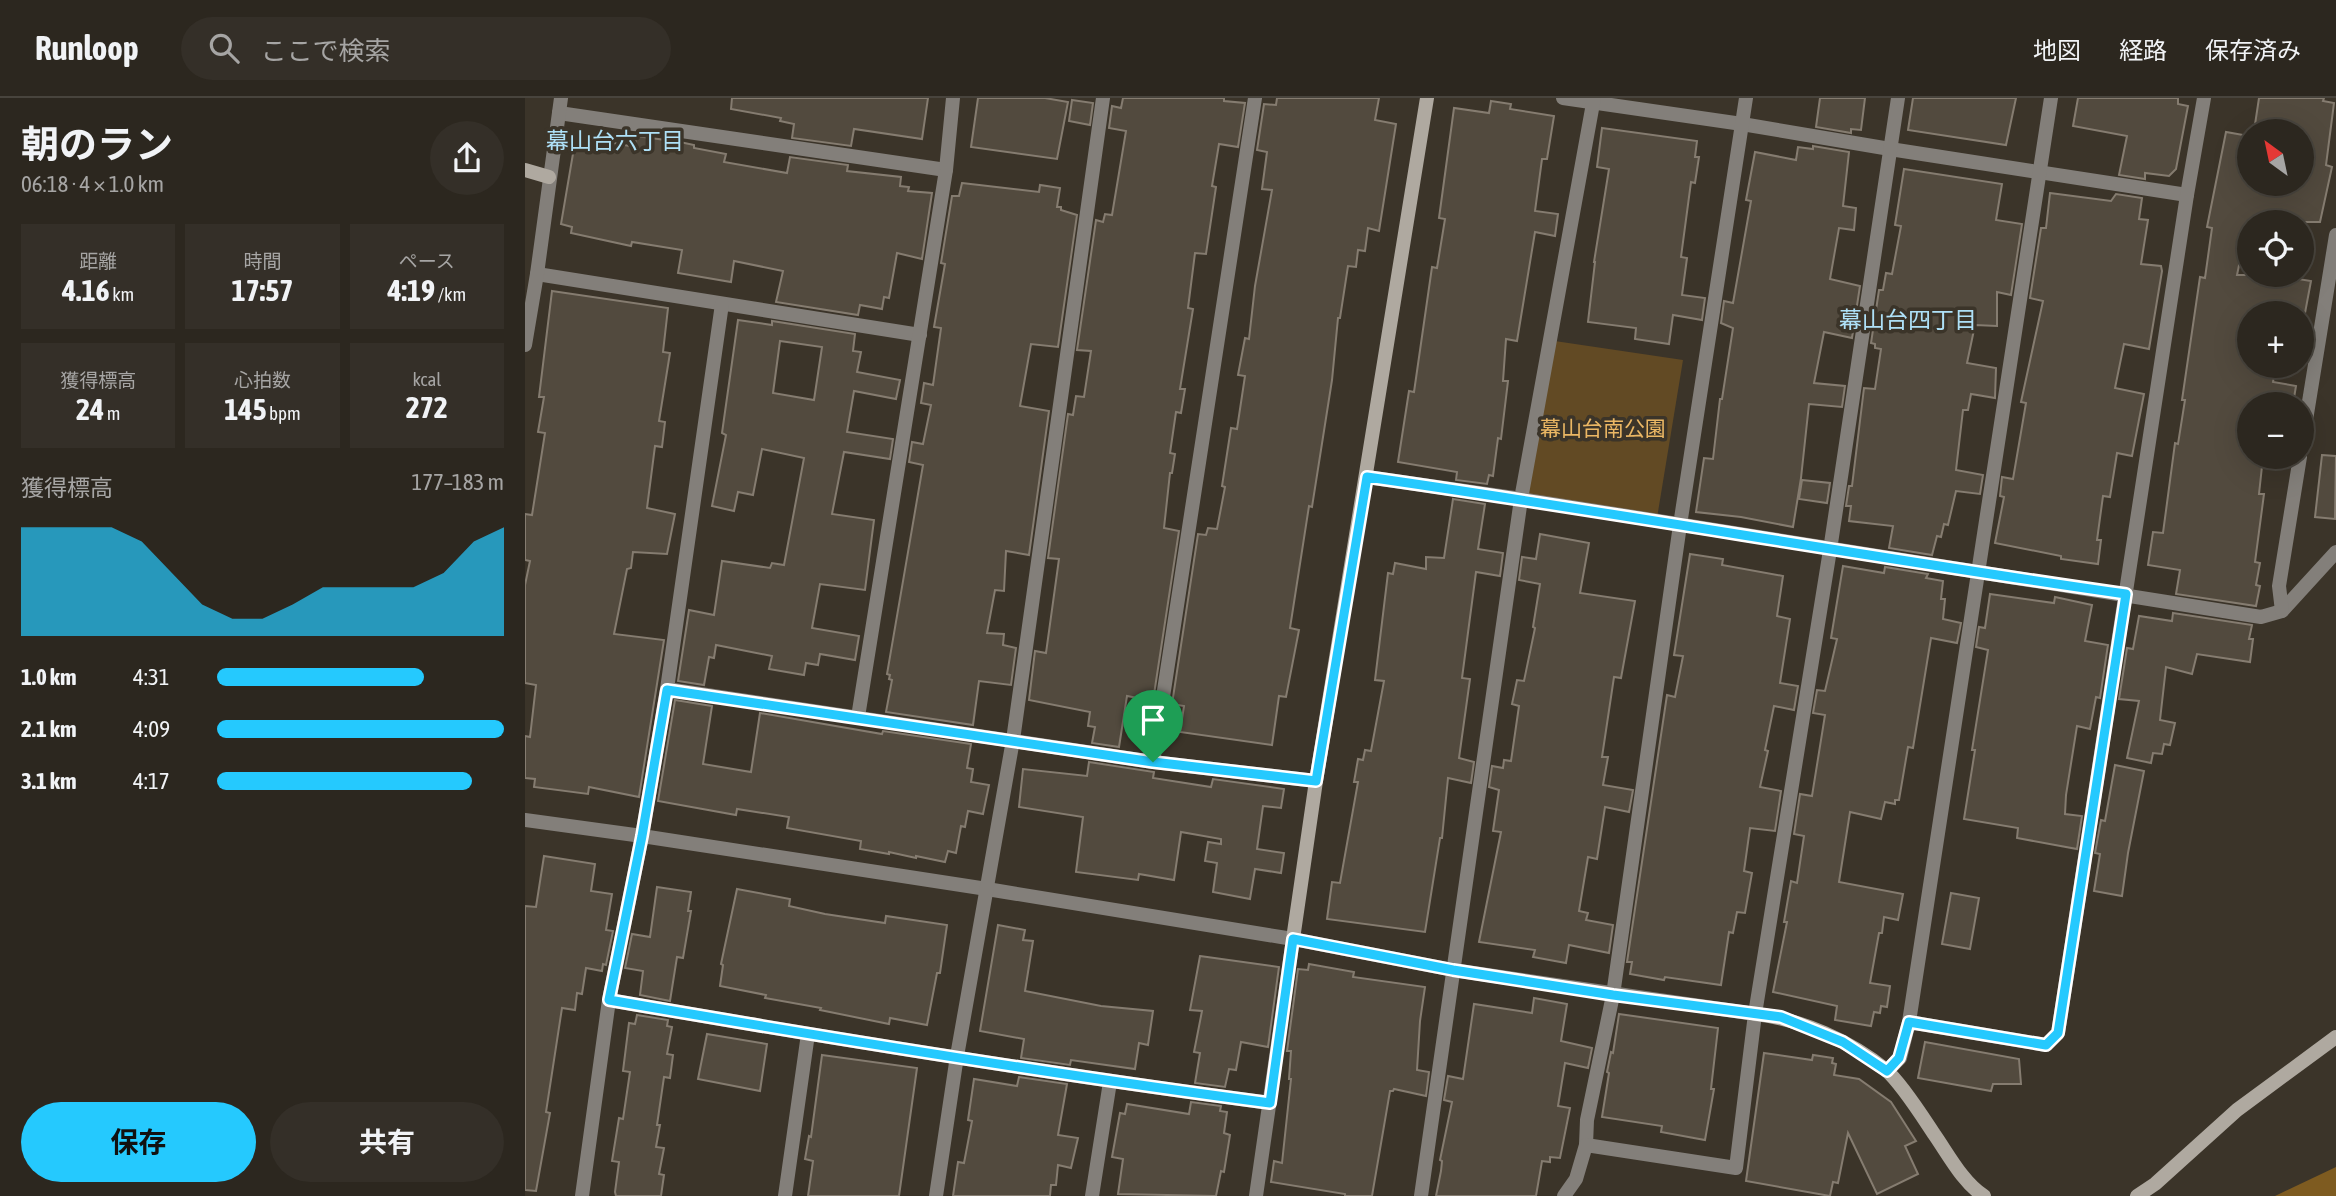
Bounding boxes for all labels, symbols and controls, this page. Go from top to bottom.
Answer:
search box [181,17,671,80]
text: Runloop [35,29,139,67]
icon: search [205,29,243,67]
text: ここで検索 [261,36,391,66]
text: 地図 [2033,37,2081,64]
text: 経路 [2119,37,2167,64]
text: 保存済み [2205,37,2301,64]
north arrow [2237,119,2313,196]
map controls [2237,119,2314,469]
button: share [430,121,504,195]
text: 朝のラン [21,123,173,166]
district label: 幕山台六丁目 [546,128,684,154]
text: 06:18 · 4 × 1.0 km [21,171,164,197]
button: locate [2237,210,2314,287]
text: 距離 [79,250,117,272]
text: 時間 [243,250,282,272]
text: ペース [399,250,455,272]
text: 4.16 [62,273,110,307]
text: 17:57 [232,273,293,307]
text: 4:19 [387,273,435,307]
text: km [110,283,134,305]
text: /km [435,283,466,305]
button: + [2237,301,2314,378]
district label: 幕山台四丁目 [1839,307,1977,333]
text: kcal [412,368,441,390]
text: 獲得標高 [60,369,136,391]
text: 心拍数 [234,369,291,391]
text: 272 [406,390,448,424]
text: 24 [76,392,104,426]
text: 145 [224,392,267,426]
button: − [2237,392,2314,469]
text: m [104,402,120,424]
text: bpm [267,402,301,424]
park label: 幕山台南公園 [1540,416,1666,440]
text: 177–183 m [411,469,504,495]
text: 獲得標高 [21,475,113,501]
text: 1.0 km [21,664,77,690]
text: 4:31 [133,664,170,690]
pin [1123,690,1183,762]
icon: arrive [1134,701,1172,739]
text: 2.1 km [21,716,77,742]
text: 4:09 [133,716,170,742]
text: 3.1 km [21,768,77,794]
text: 4:17 [133,768,170,794]
button: 保存 [21,1102,256,1182]
button: 共有 [270,1102,504,1182]

